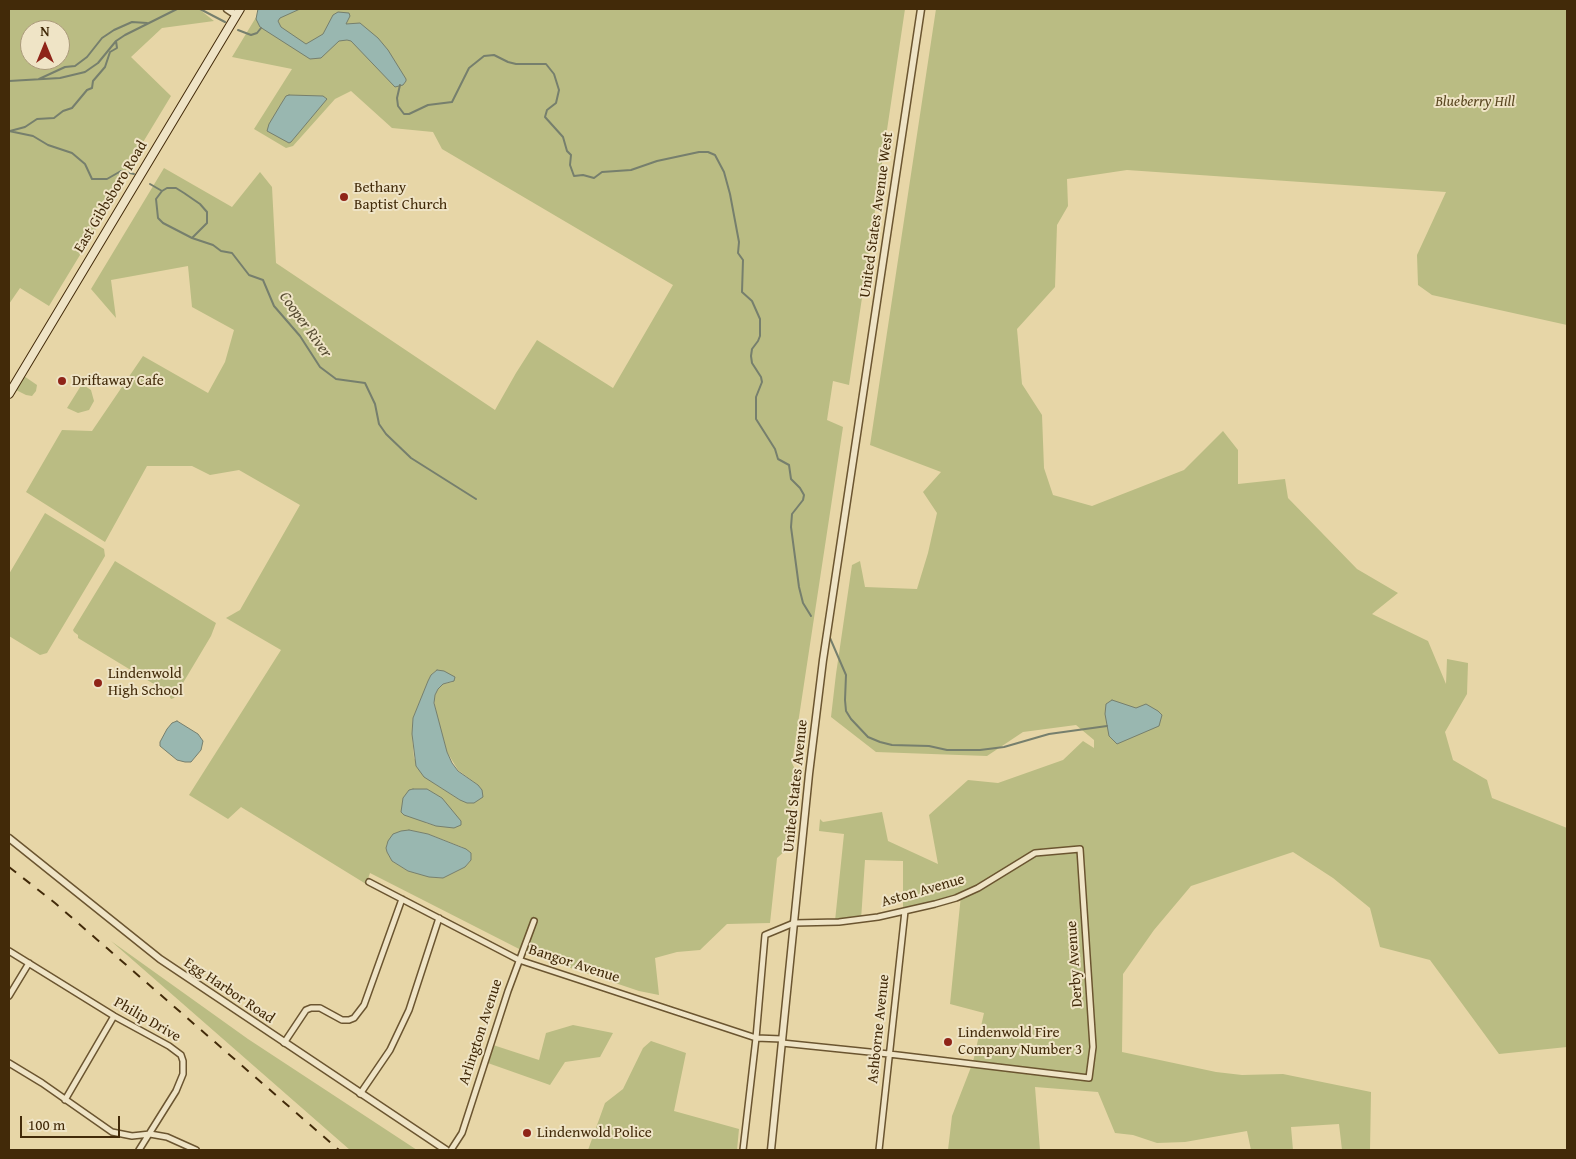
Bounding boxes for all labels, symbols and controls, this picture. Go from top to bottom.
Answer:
north arrow [20,20,70,70]
text: N [40,21,50,41]
park label: Blueberry Hill [1435,93,1515,111]
street label: United States Avenue West [856,131,898,299]
street label: East Gibbsboro Road [70,138,152,256]
place label: Bethany Baptist Church [354,179,447,214]
marker: Bethany Baptist Church [338,191,350,203]
water label: Cooper River [275,288,335,362]
place label: Driftaway Cafe [72,372,164,390]
marker: Driftaway Cafe [56,375,68,387]
place label: Lindenwold High School [108,665,183,700]
marker: Lindenwold High School [92,677,104,689]
street label: United States Avenue [780,719,812,853]
street label: Aston Avenue [879,871,967,911]
street label: Derby Avenue [1063,920,1087,1008]
street label: Bangor Avenue [526,941,622,987]
street label: Egg Harbor Road [180,954,278,1028]
street label: Ashborne Avenue [864,973,894,1085]
street label: Arlington Avenue [455,977,507,1087]
street label: Philip Drive [110,994,184,1046]
place label: Lindenwold Fire Company Number 3 [958,1024,1082,1059]
marker: Lindenwold Fire Company Number 3 [942,1036,954,1048]
scale bar [22,1106,122,1138]
text: 100 m [28,1114,65,1135]
place label: Lindenwold Police [537,1124,652,1142]
marker: Lindenwold Police [521,1127,533,1139]

